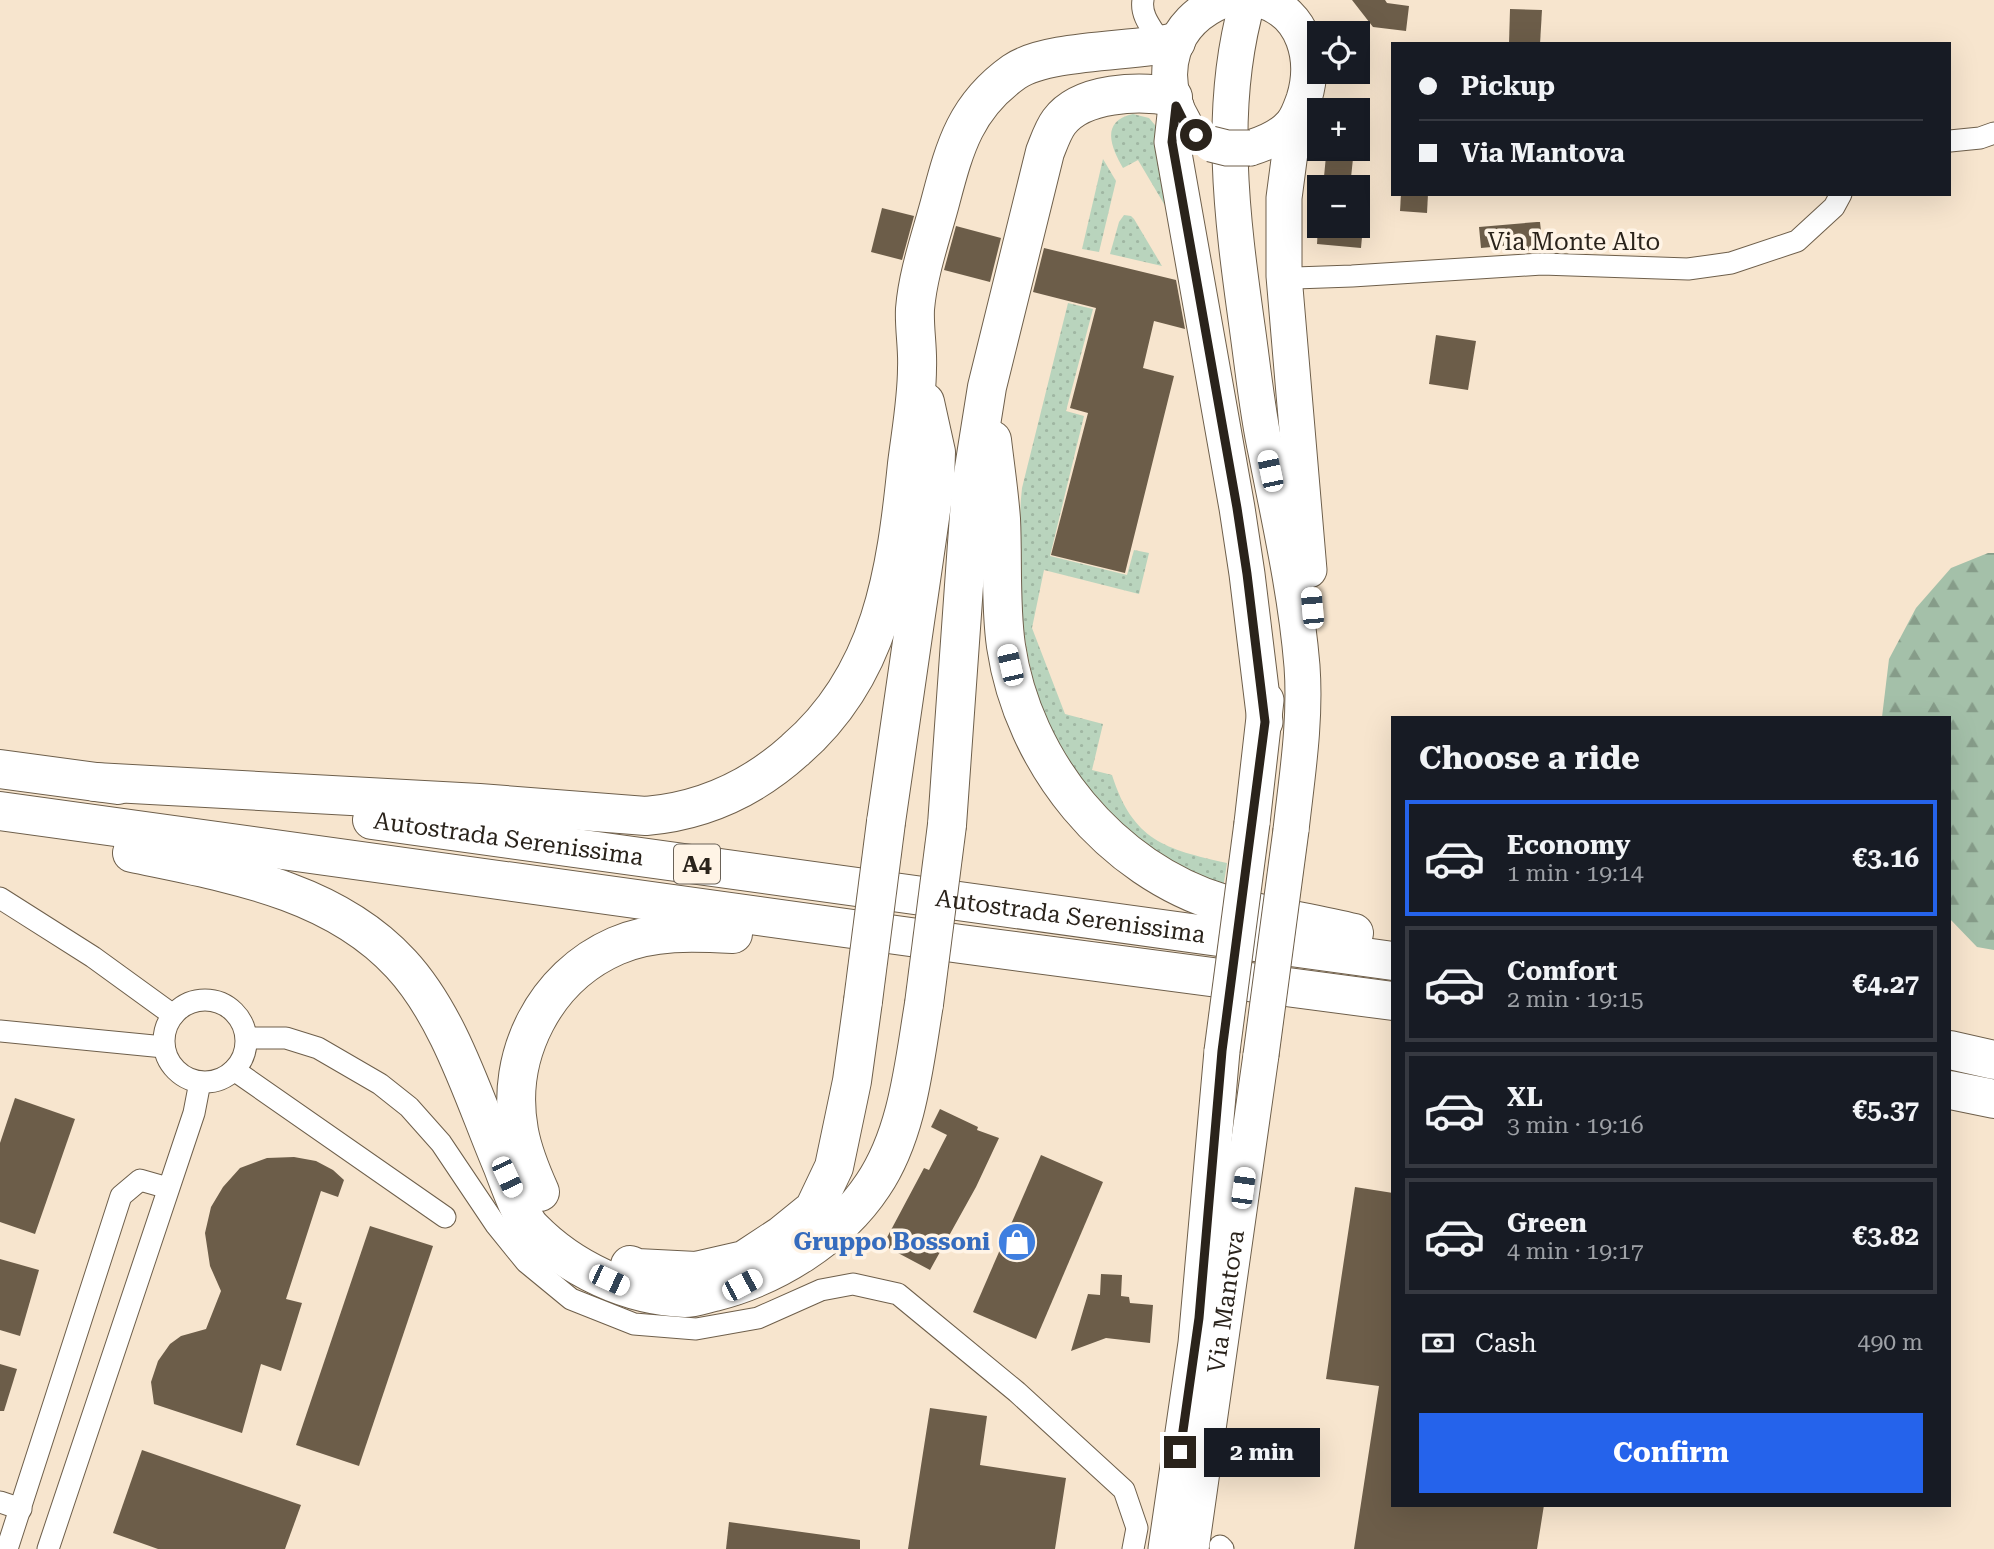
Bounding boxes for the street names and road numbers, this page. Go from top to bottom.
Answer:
street label: Via Monte Alto [1488,228,1660,256]
street label: Autostrada Serenissima [372,806,645,871]
road number: A4 [674,844,720,884]
street label: Autostrada Serenissima [934,884,1207,949]
street label: Via Mantova [1202,1228,1250,1375]

